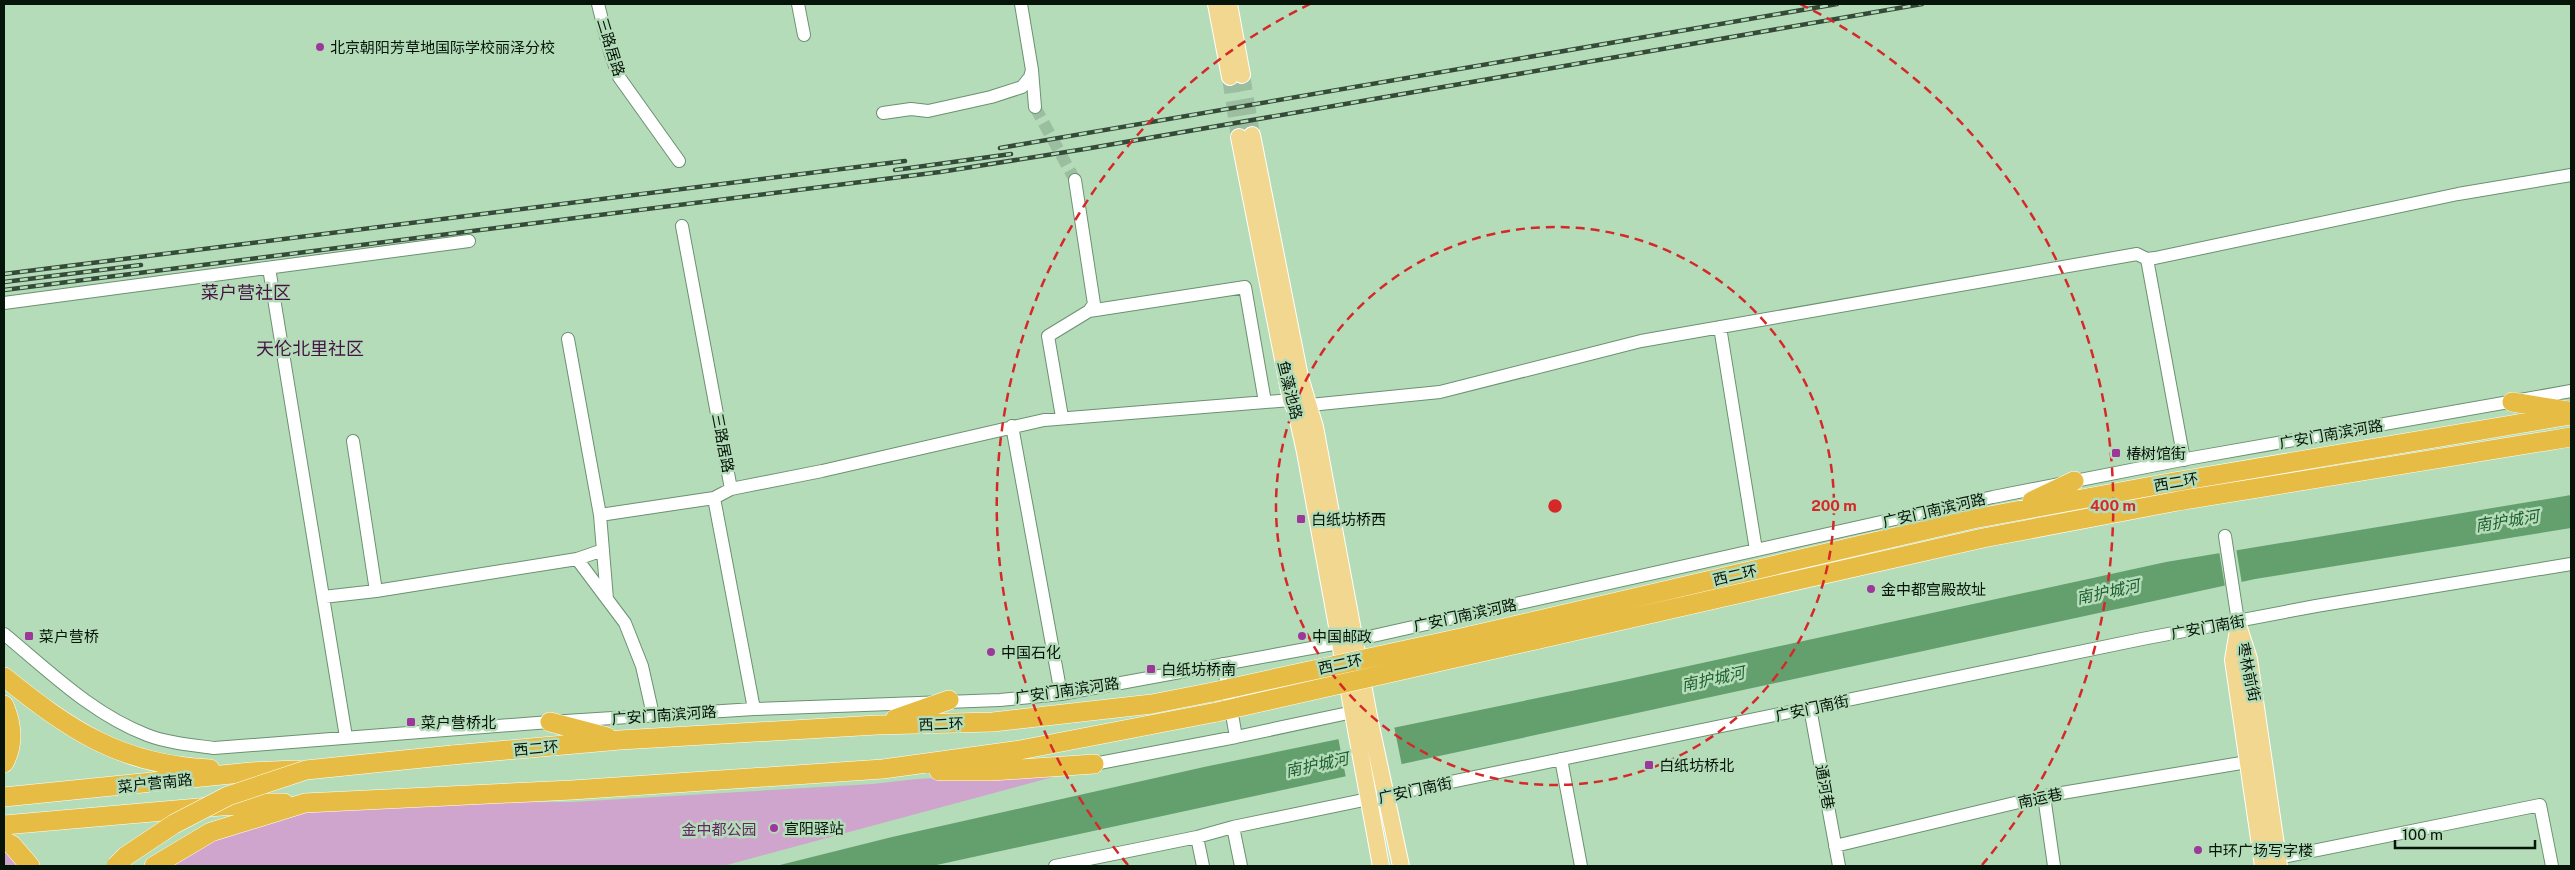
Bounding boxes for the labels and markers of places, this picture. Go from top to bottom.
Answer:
place label: 北京朝阳芳草地国际学校丽泽分校 [330,39,555,56]
marker: 北京朝阳芳草地国际学校丽泽分校 [314,41,326,53]
place label: 椿树馆街 [2126,445,2186,462]
marker: 椿树馆街 [2110,447,2122,459]
centre of rings [1546,497,1564,515]
place label: 白纸坊桥西 [1311,511,1386,528]
marker: 白纸坊桥西 [1295,513,1307,525]
place label: 金中都宫殿故址 [1881,581,1986,598]
marker: 金中都宫殿故址 [1865,583,1877,595]
place label: 菜户营桥 [39,628,99,645]
place label: 中国邮政 [1312,628,1372,645]
marker: 菜户营桥 [23,630,35,642]
marker: 中国邮政 [1296,630,1308,642]
place label: 中国石化 [1001,644,1061,661]
marker: 中国石化 [985,646,997,658]
place label: 白纸坊桥南 [1161,661,1236,678]
marker: 白纸坊桥南 [1145,663,1157,675]
place label: 菜户营桥北 [421,714,496,731]
marker: 菜户营桥北 [405,716,417,728]
place label: 白纸坊桥北 [1659,757,1734,774]
marker: 白纸坊桥北 [1643,759,1655,771]
place label: 宣阳驿站 [784,820,844,837]
marker: 宣阳驿站 [768,822,780,834]
place label: 中环广场写字楼 [2208,842,2313,859]
marker: 中环广场写字楼 [2192,844,2204,856]

